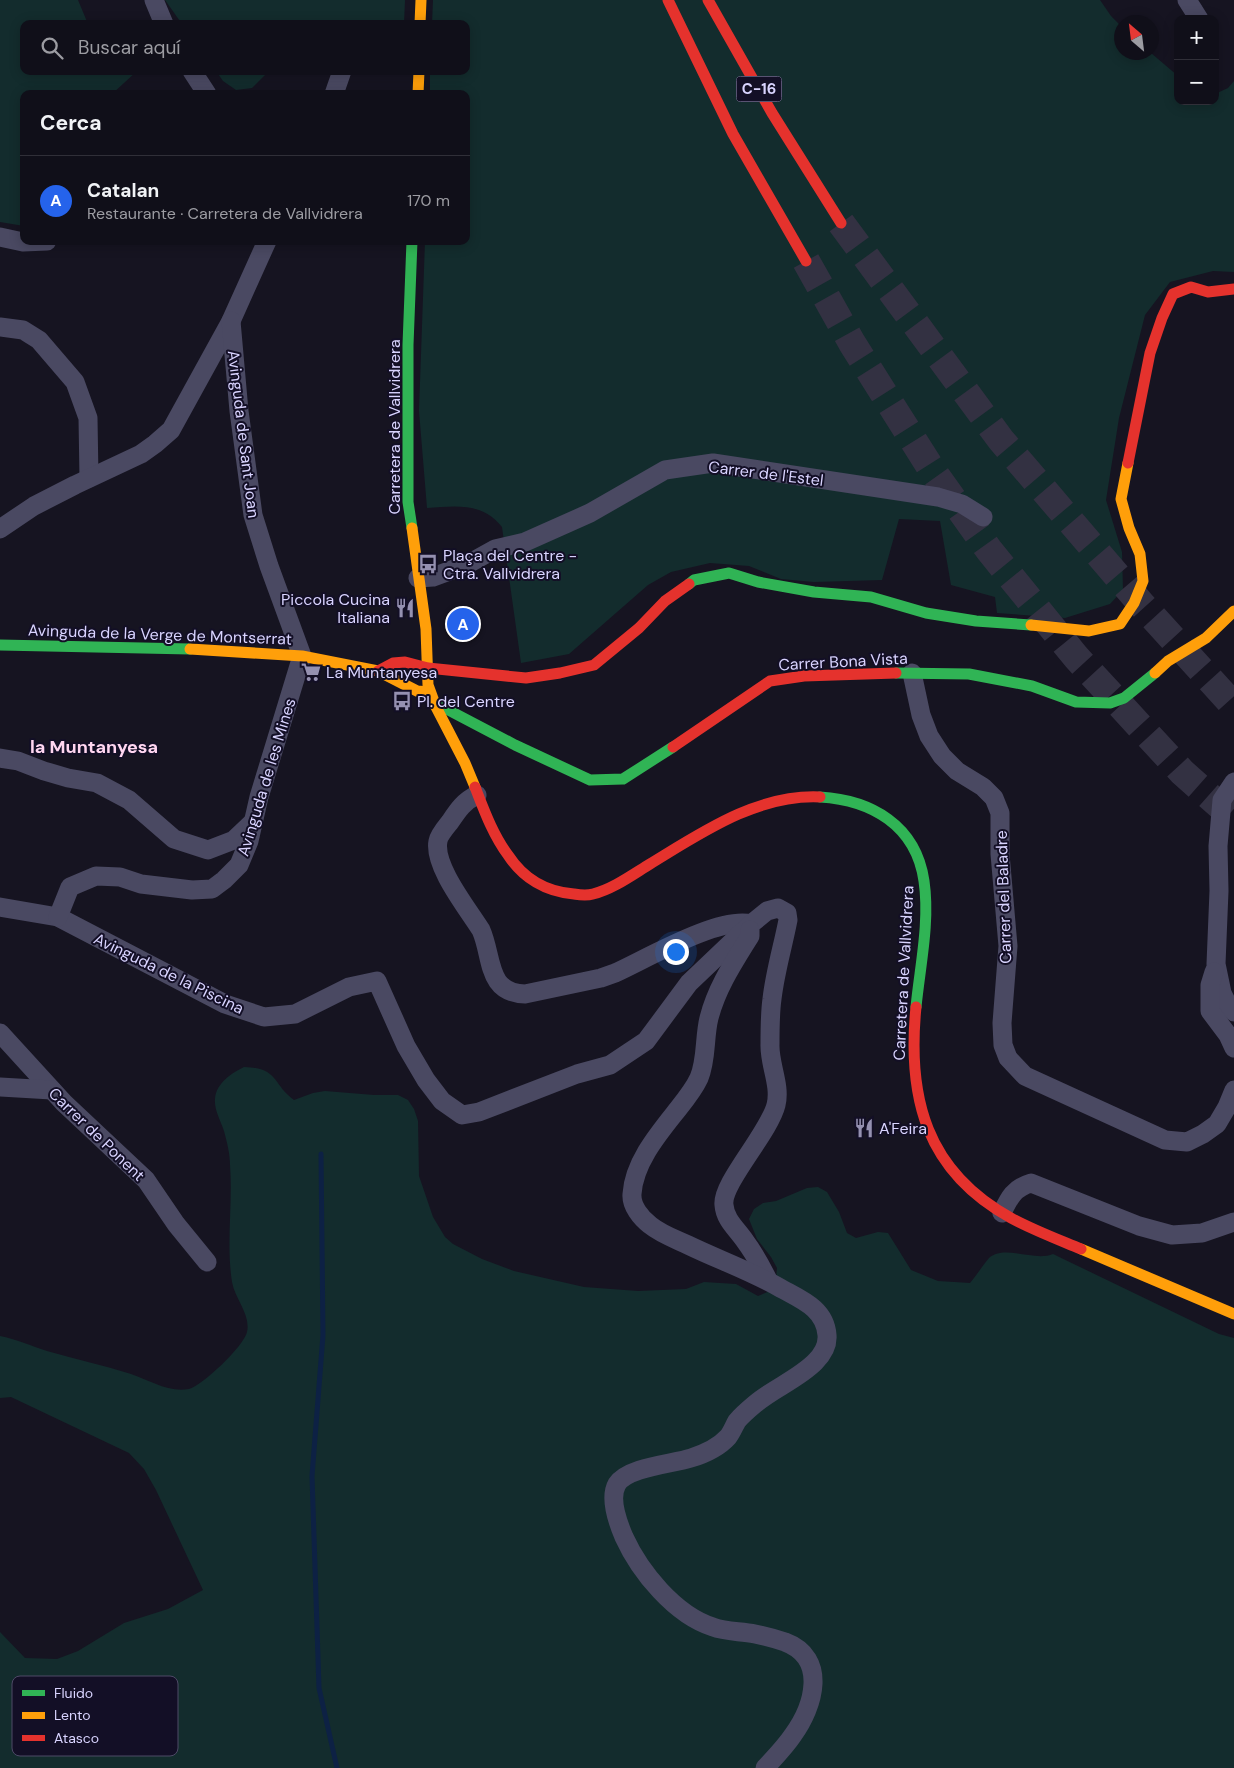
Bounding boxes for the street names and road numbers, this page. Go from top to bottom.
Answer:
road number: C-16 [736,76,782,102]
street label: Carretera de Vallvidrera [384,339,405,515]
street label: Avinguda de Sant Joan [223,349,264,519]
street label: Carrer de l'Estel [707,456,825,491]
street label: Avinguda de la Verge de Montserrat [28,619,292,650]
street label: Carrer Bona Vista [778,648,908,675]
street label: Avinguda de les Mines [232,696,301,859]
street label: Carrer del Baladre [991,830,1016,964]
street label: Carretera de Vallvidrera [888,885,919,1061]
street label: Avinguda de la Piscina [90,928,247,1019]
street label: Carrer de Ponent [44,1083,149,1186]

